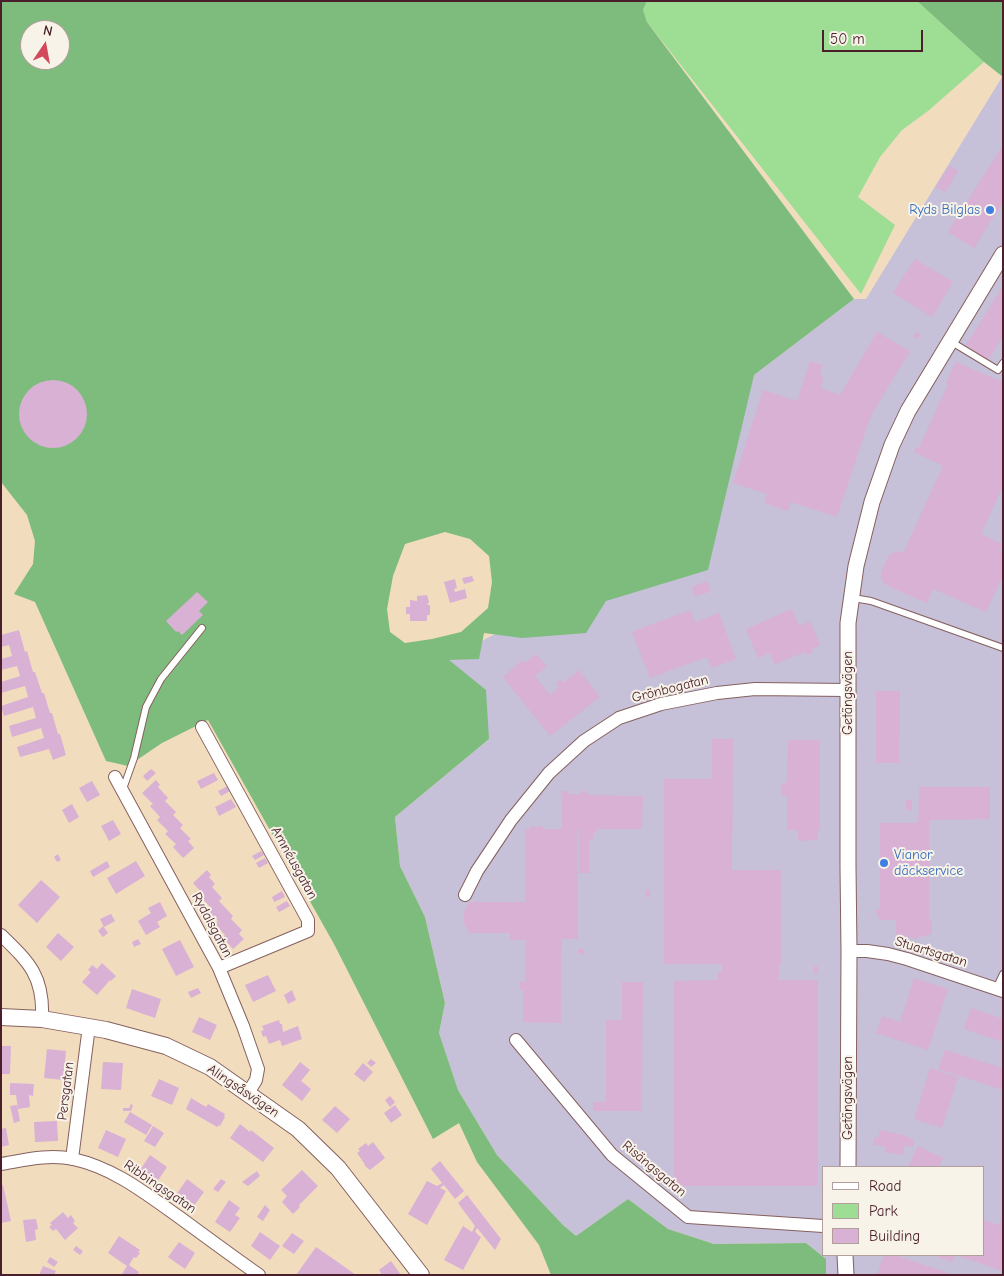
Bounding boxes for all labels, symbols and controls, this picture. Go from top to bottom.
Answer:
north arrow [20,20,70,70]
scale bar [824,20,925,52]
text: N [42,22,54,40]
text: 50 m [830,30,865,48]
place label: Ryds Bilglas [909,202,980,218]
marker: Ryds Bilglas [984,204,996,216]
street label: Getängsvägen [840,651,856,735]
street label: Grönbogatan [630,671,710,707]
street label: Amnéusgatan [267,824,321,902]
place label: Vianor däckservice [894,847,963,880]
marker: Vianor däckservice [878,857,890,869]
street label: Rydalsgatan [188,890,236,960]
street label: Stuartsgatan [893,933,969,971]
street label: Getängsvägen [840,1056,856,1140]
street label: Persgatan [54,1061,78,1121]
street label: Alingsåsvägen [204,1061,282,1121]
street label: Risängsgatan [618,1137,690,1201]
street label: Ribbingsgatan [121,1157,199,1217]
legend [822,1166,984,1256]
text: Road [869,1177,901,1195]
text: Park [869,1202,898,1220]
text: Building [869,1227,920,1245]

